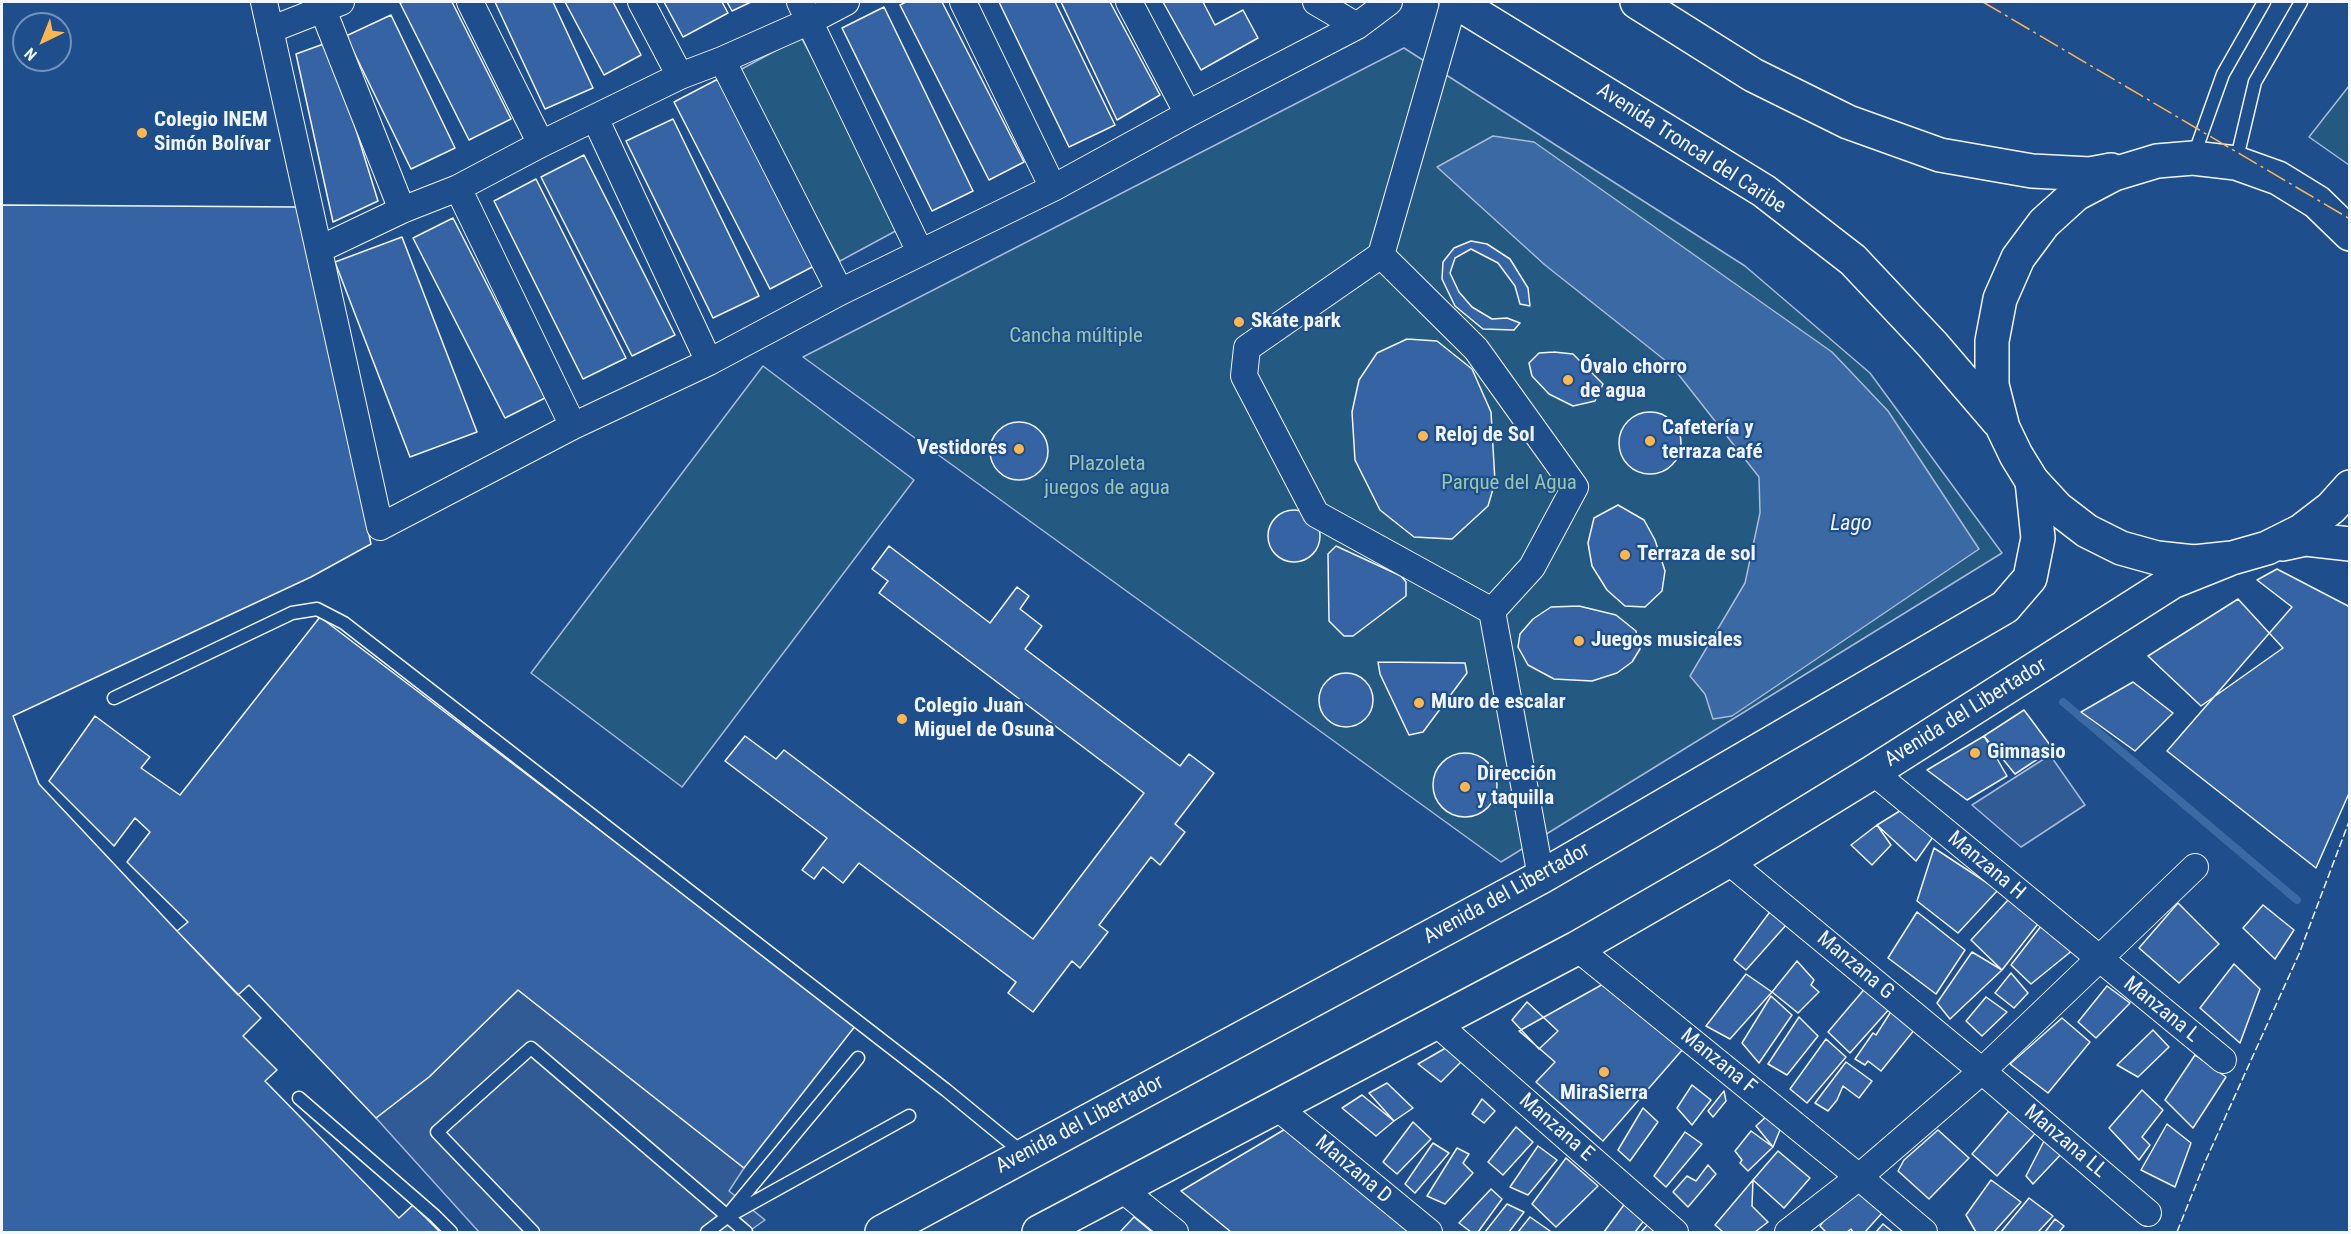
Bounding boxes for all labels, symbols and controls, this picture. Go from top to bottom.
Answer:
north arrow [12,12,72,72]
text: N [21,44,41,64]
street label: Avenida Troncal del Caribe [1592,78,1790,220]
place label: Colegio INEM Simón Bolívar [154,108,271,158]
marker: Colegio INEM Simón Bolívar [135,126,149,140]
place label: Skate park [1251,309,1341,335]
marker: Skate park [1232,315,1246,329]
park label: Cancha múltiple [1009,324,1143,350]
place label: Óvalo chorro de agua [1580,355,1687,405]
marker: Óvalo chorro de agua [1561,373,1575,387]
place label: Cafetería y terraza café [1662,416,1762,466]
place label: Reloj de Sol [1435,423,1535,449]
marker: Reloj de Sol [1416,429,1430,443]
marker: Cafetería y terraza café [1643,434,1657,448]
place label: Vestidores [917,436,1007,462]
marker: Vestidores [1012,442,1026,456]
park label: Plazoleta juegos de agua [1044,452,1170,502]
park label: Parque del Agua [1441,471,1577,497]
water label: Lago [1830,511,1872,537]
place label: Terraza de sol [1637,542,1756,568]
marker: Terraza de sol [1618,548,1632,562]
place label: Juegos musicales [1591,628,1742,654]
marker: Juegos musicales [1572,634,1586,648]
street label: Avenida del Libertador [1880,653,2052,773]
place label: Muro de escalar [1431,690,1566,716]
place label: Colegio Juan Miguel de Osuna [914,694,1054,744]
marker: Muro de escalar [1412,696,1426,710]
marker: Colegio Juan Miguel de Osuna [895,712,909,726]
place label: Gimnasio [1987,740,2066,766]
marker: Gimnasio [1968,746,1982,760]
place label: Dirección y taquilla [1477,762,1556,812]
marker: Dirección y taquilla [1458,780,1472,794]
street label: Manzana H [1942,826,2030,906]
street label: Avenida del Libertador [1420,838,1594,950]
street label: Manzana G [1811,927,1899,1005]
street label: Manzana L [2118,972,2204,1048]
street label: Manzana F [1675,1024,1761,1100]
marker: MiraSierra [1597,1065,1611,1079]
street label: Avenida del Libertador [992,1070,1168,1180]
place label: MiraSierra [1560,1081,1648,1107]
street label: Manzana E [1513,1089,1599,1167]
street label: Manzana LL [2018,1100,2112,1184]
street label: Manzana D [1310,1131,1396,1209]

